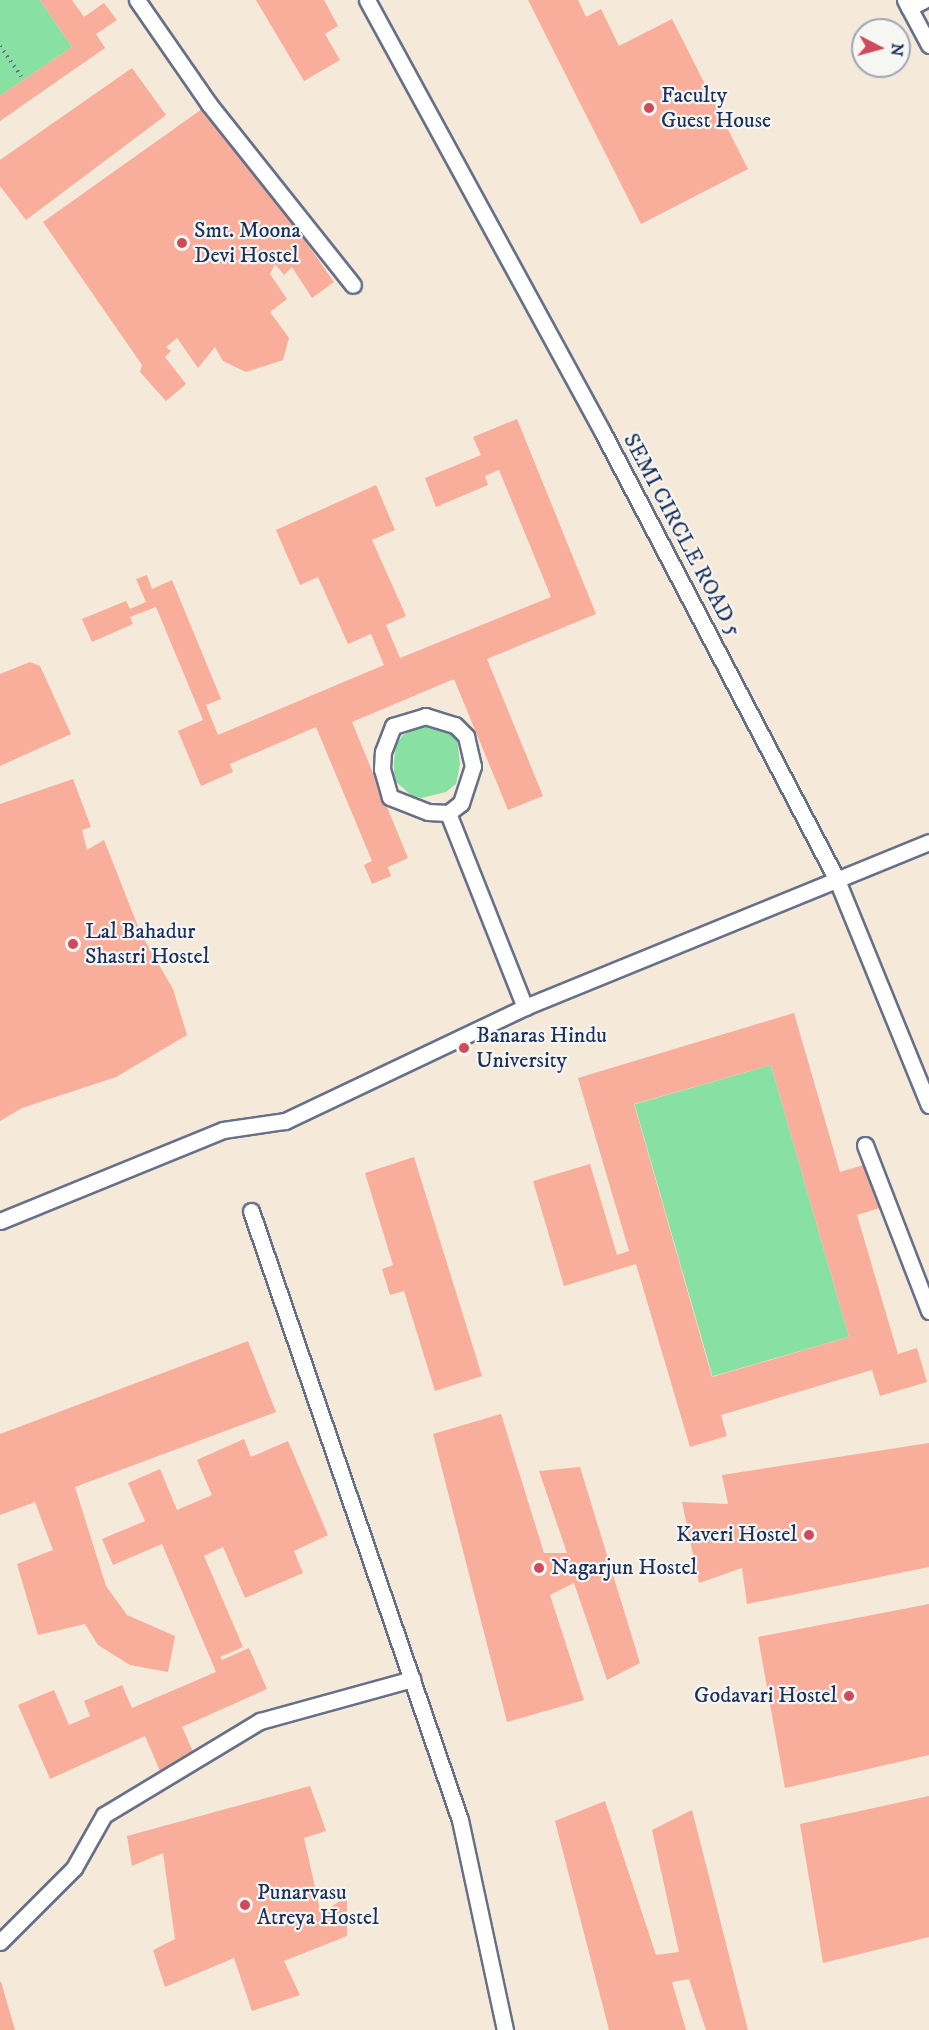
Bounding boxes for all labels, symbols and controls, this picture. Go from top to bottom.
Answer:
north arrow [851,18,911,78]
text: N [886,42,908,57]
place label: Faculty Guest House [661,82,771,134]
marker: Faculty Guest House [642,101,656,115]
place label: Smt. Moona Devi Hostel [194,217,301,268]
marker: Smt. Moona Devi Hostel [175,236,189,250]
street label: SEMI CIRCLE ROAD 5 [617,429,747,641]
place label: Lal Bahadur Shastri Hostel [85,918,209,969]
marker: Lal Bahadur Shastri Hostel [66,937,80,951]
place label: Banaras Hindu University [476,1022,607,1074]
marker: Banaras Hindu University [457,1041,471,1055]
place label: Kaveri Hostel [676,1522,797,1548]
marker: Kaveri Hostel [802,1528,816,1542]
place label: Nagarjun Hostel [551,1555,697,1581]
marker: Nagarjun Hostel [532,1561,546,1575]
place label: Godavari Hostel [694,1683,837,1709]
marker: Godavari Hostel [842,1689,856,1703]
place label: Punarvasu Atreya Hostel [257,1879,379,1930]
marker: Punarvasu Atreya Hostel [238,1898,252,1912]

